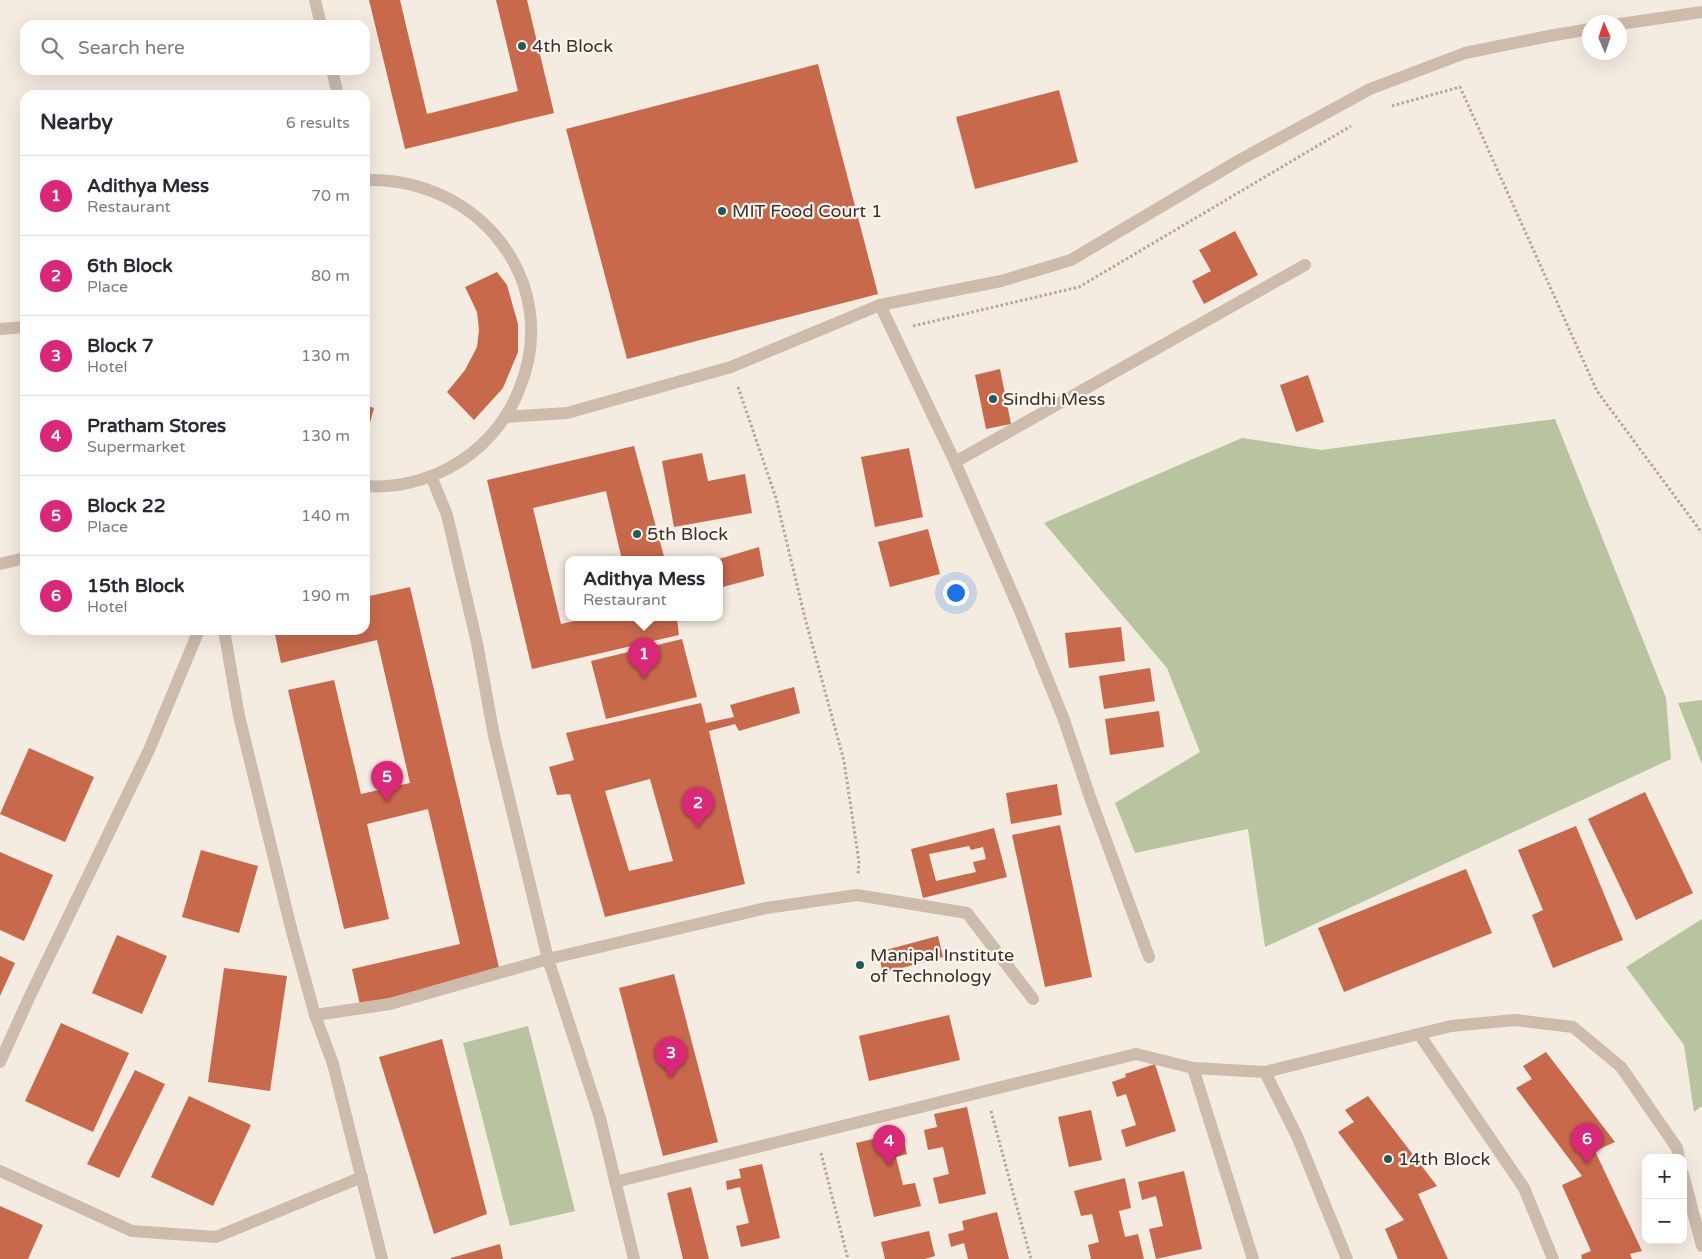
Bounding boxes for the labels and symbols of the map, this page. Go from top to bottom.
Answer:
north arrow [1582,15,1627,60]
place label: 4th Block [532,35,613,57]
marker: 4th Block [516,40,528,52]
place label: MIT Food Court 1 [732,200,882,222]
marker: MIT Food Court 1 [716,205,728,217]
place label: Sindhi Mess [1003,388,1105,410]
marker: Sindhi Mess [987,393,999,405]
place label: 5th Block [647,523,728,545]
marker: 5th Block [631,528,643,540]
your location [943,580,969,606]
pin: 1 [628,638,660,679]
pin: 5 [371,761,403,802]
pin: 2 [682,787,714,828]
place label: Manipal Institute of Technology [870,944,1014,987]
marker: Manipal Institute of Technology [854,959,866,971]
pin: 3 [655,1037,687,1078]
pin: 6 [1571,1123,1603,1164]
pin: 4 [873,1125,905,1166]
place label: 14th Block [1398,1148,1490,1170]
marker: 14th Block [1382,1153,1394,1165]

